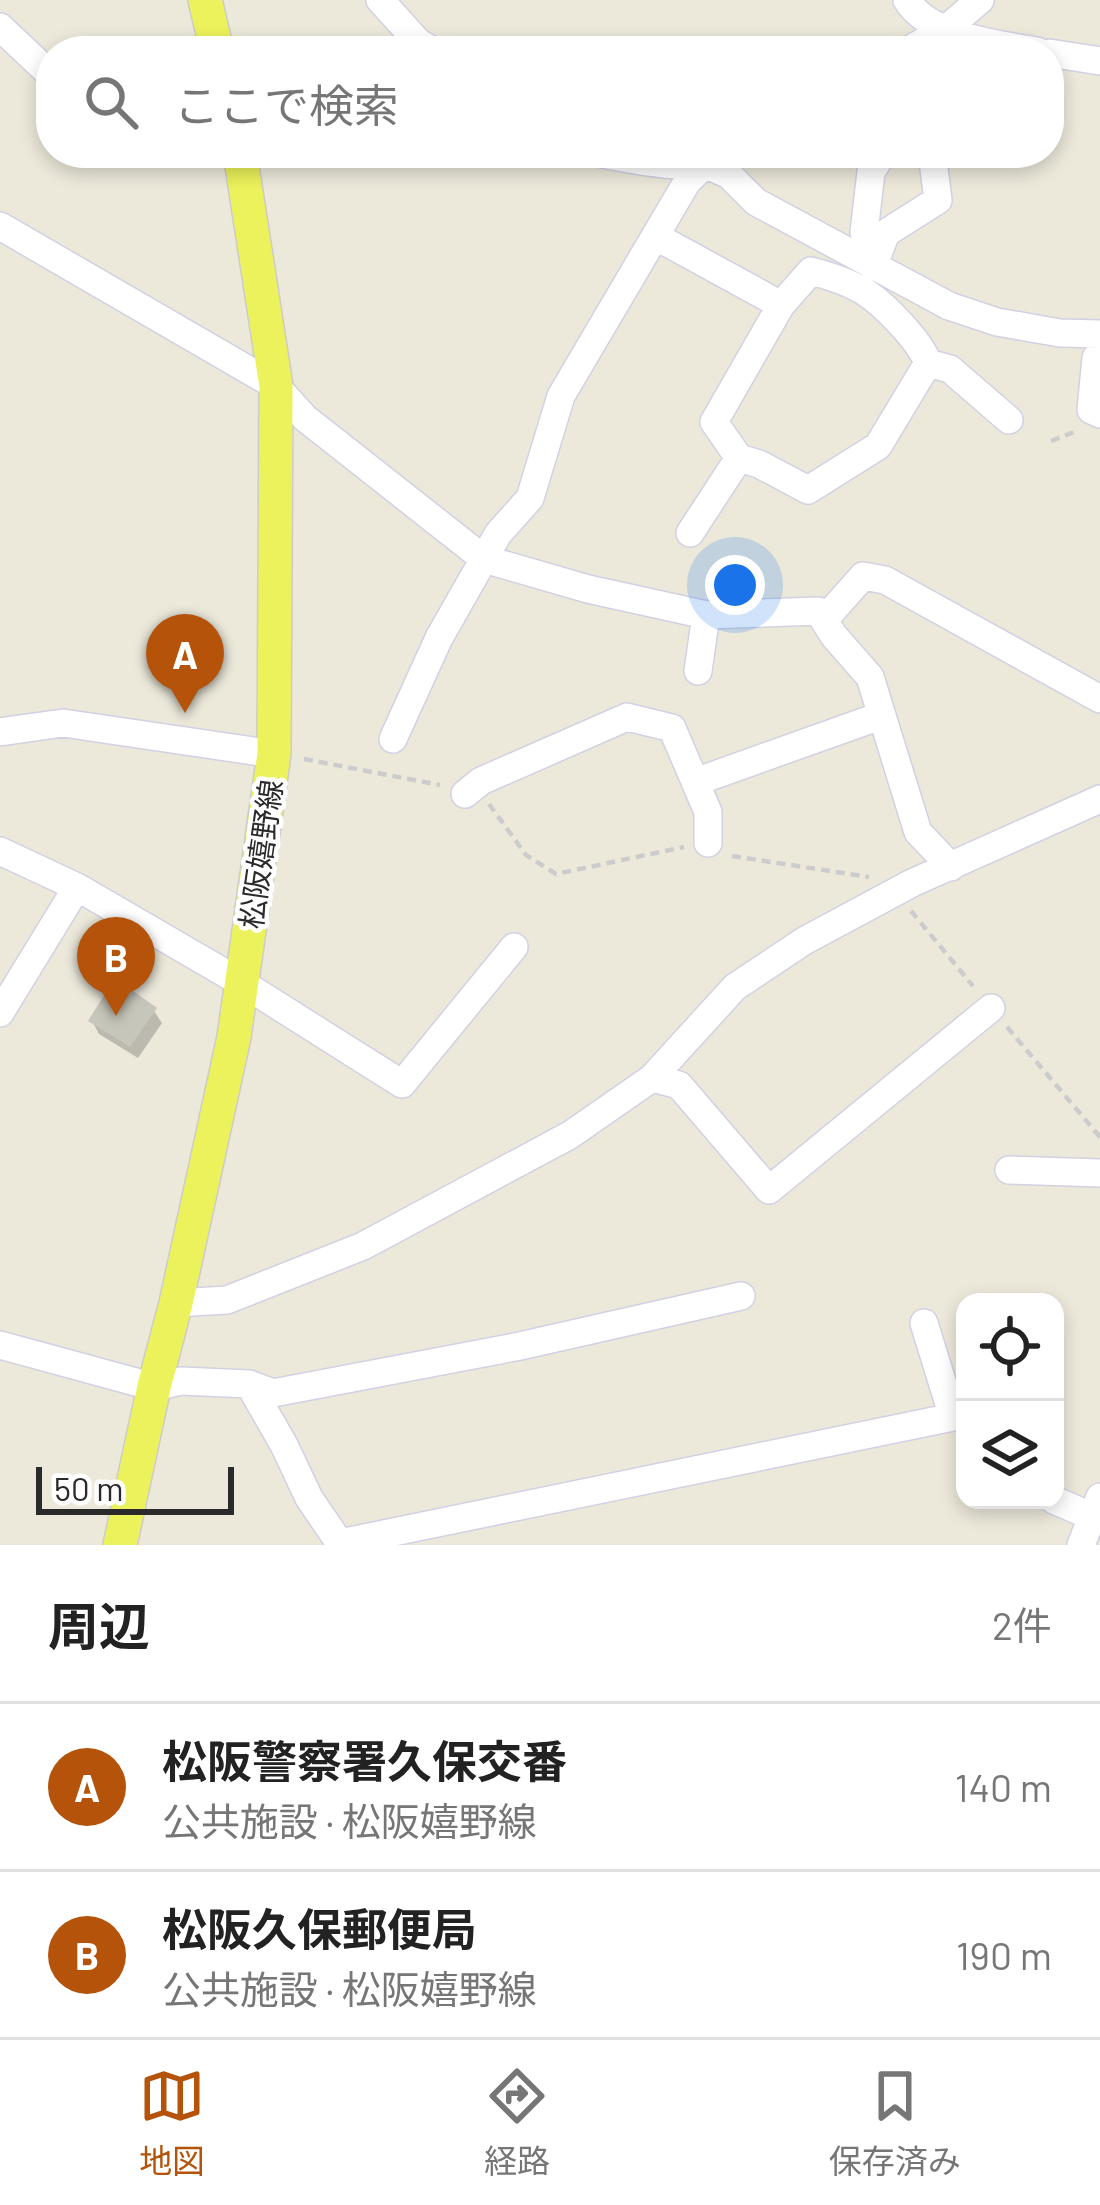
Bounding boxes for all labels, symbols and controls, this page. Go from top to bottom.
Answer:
search box [36,36,1064,168]
icon: search [78,69,144,135]
text: ここで検索 [174,77,399,131]
your location [705,555,765,615]
pin: A [146,614,224,713]
street label: 松阪嬉野線 [232,777,288,931]
pin: B [77,917,155,1016]
map controls [956,1293,1064,1509]
button: locate [956,1293,1064,1401]
button: layers [956,1401,1064,1509]
scale bar [36,1461,234,1514]
text: 50 m [54,1468,124,1508]
text: 周辺 [48,1594,150,1655]
text: 2件 [992,1601,1052,1648]
text: 松阪警察署久保交番 [162,1733,567,1787]
text: A [74,1763,100,1810]
text: 140 m [955,1763,1052,1810]
text: 公共施設 · 松阪嬉野線 [162,1797,537,1844]
text: 松阪久保郵便局 [162,1901,477,1955]
text: B [75,1931,99,1978]
text: 190 m [956,1931,1052,1978]
text: 公共施設 · 松阪嬉野線 [162,1965,537,2012]
tab: 地図 [139,2063,205,2183]
tab: 経路 [484,2063,550,2183]
tab: 保存済み [829,2063,961,2183]

